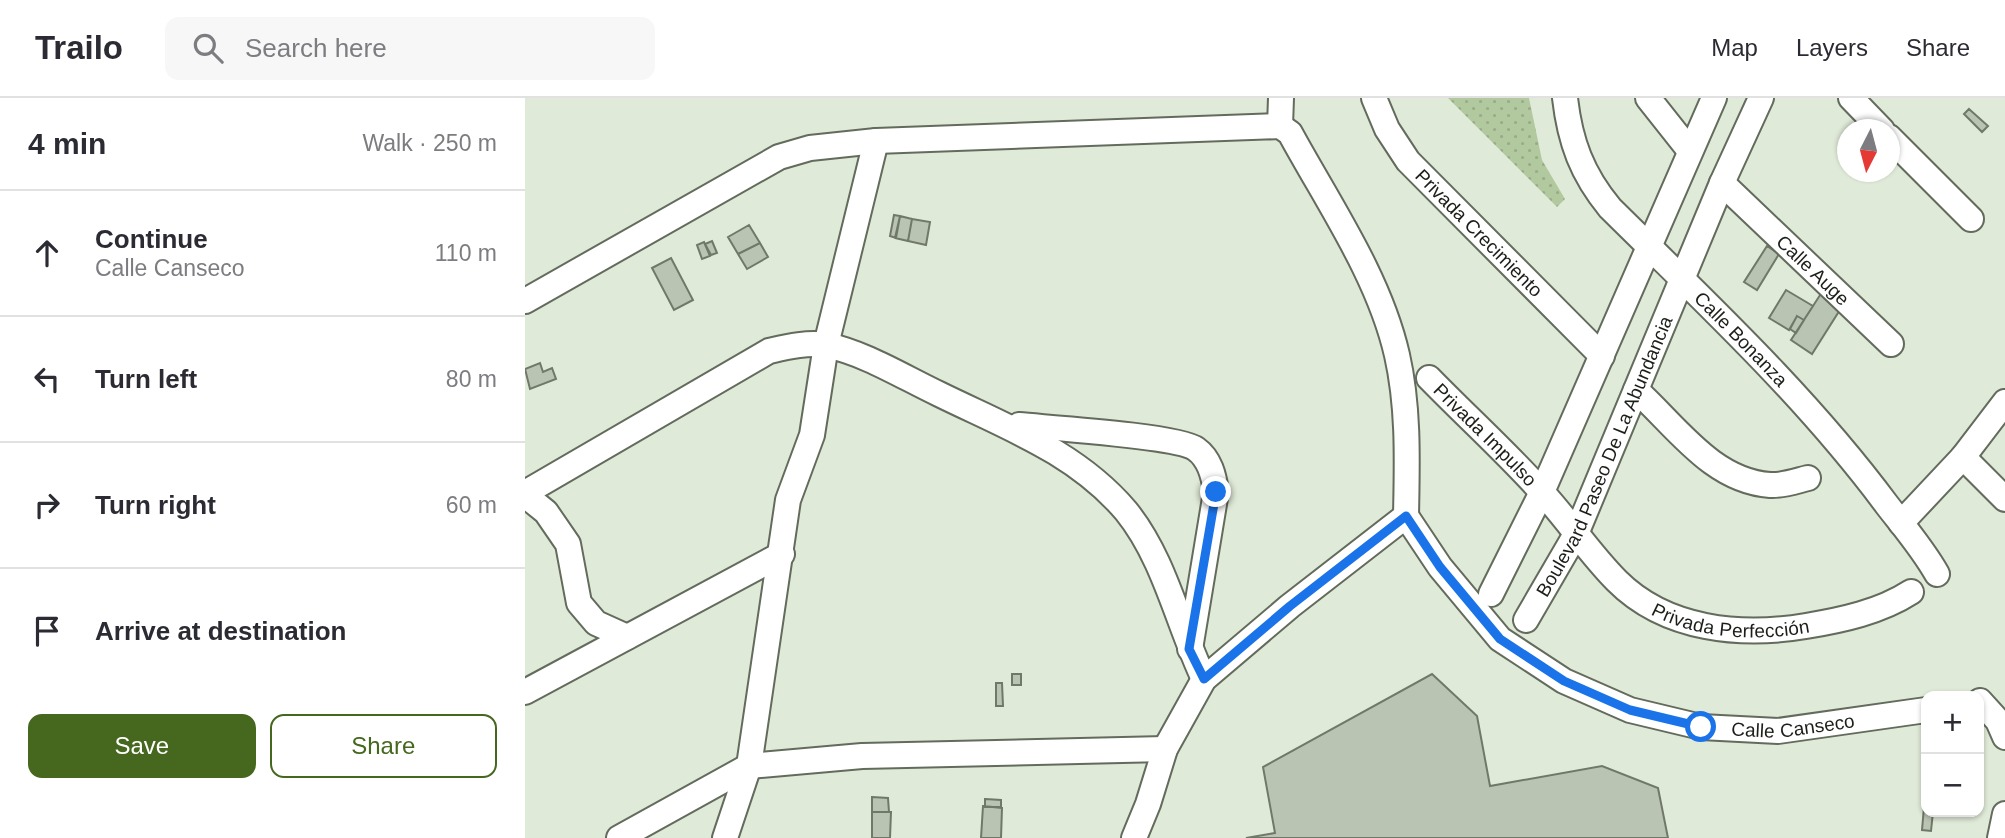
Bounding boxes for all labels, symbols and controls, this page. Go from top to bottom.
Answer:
search box [165,17,655,80]
text: Trailo [35,29,123,66]
icon: search [189,29,227,67]
text: Search here [245,33,387,63]
text: Map [1711,34,1758,61]
text: Layers [1796,34,1868,61]
text: Share [1906,34,1970,61]
north arrow [1837,119,1900,182]
text: 4 min [28,127,106,160]
text: Walk · 250 m [362,130,497,156]
street label: Privada Crecimiento [1411,165,1547,301]
text: Continue [95,224,208,254]
street label: Calle Auge [1772,231,1853,310]
icon: ahead [28,234,66,272]
text: 110 m [435,240,497,266]
text: Calle Canseco [95,255,245,281]
street label: Calle Bonanza [1690,287,1792,391]
street label: Boulevard Paseo De La Abundancia [1532,313,1677,600]
icon: left [28,360,66,398]
text: Turn left [95,364,197,394]
text: 80 m [446,366,497,392]
street label: Privada Impulso [1429,379,1541,490]
route end [1200,476,1231,507]
icon: right [28,486,66,524]
text: Turn right [95,490,216,520]
text: 60 m [446,492,497,518]
street label: Privada Perfección [1648,599,1811,642]
icon: arrive [28,612,66,650]
text: Arrive at destination [95,616,346,646]
map controls [1921,691,1984,817]
button: + [1921,691,1984,754]
street label: Calle Canseco [1731,710,1856,742]
route start [1685,711,1716,742]
button: Save [28,714,256,778]
button: Share [270,714,497,778]
button: − [1921,754,1984,817]

